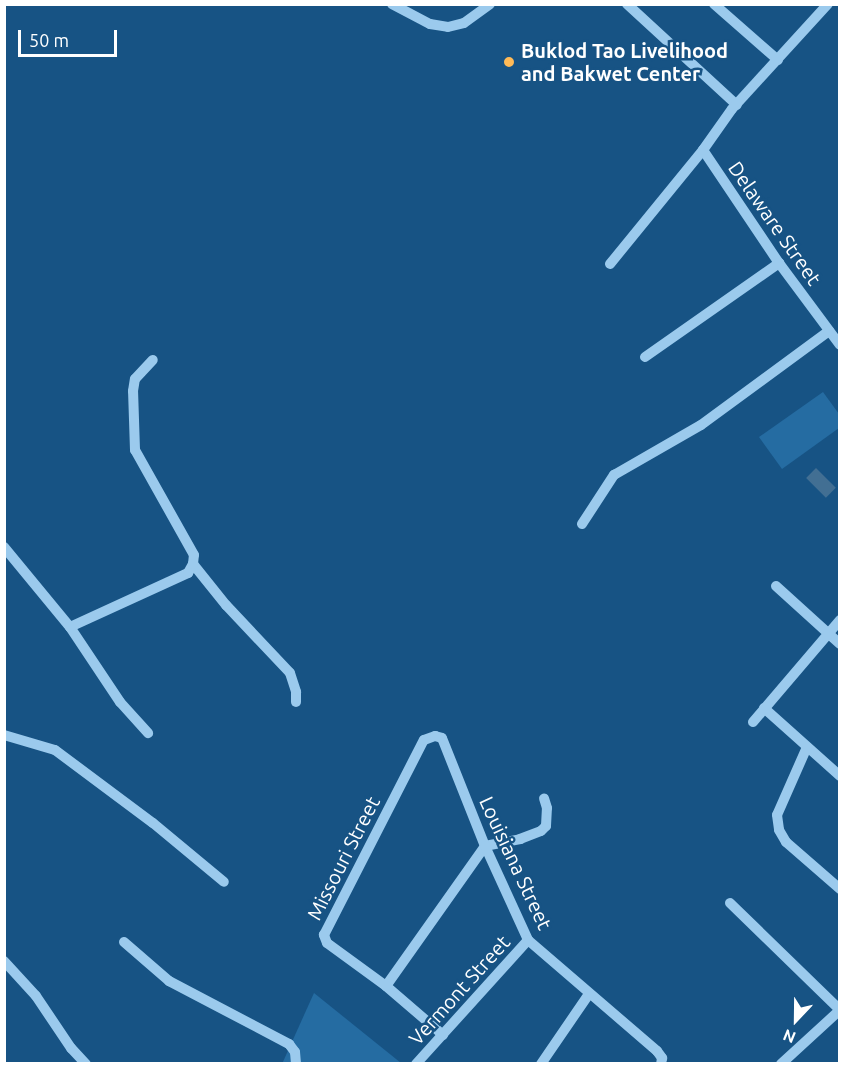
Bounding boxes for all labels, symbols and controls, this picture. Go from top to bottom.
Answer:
scale bar [21,18,120,56]
text: 50 m [29,30,69,50]
place label: Buklod Tao Livelihood and Bakwet Center [521,39,728,86]
marker: Buklod Tao Livelihood and Bakwet Center [502,55,516,69]
street label: Delaware Street [723,157,827,289]
street label: Missouri Street [302,792,384,924]
street label: Louisiana Street [475,793,557,933]
street label: Vermont Street [403,930,515,1050]
north arrow [766,990,826,1050]
text: N [780,1026,798,1047]

